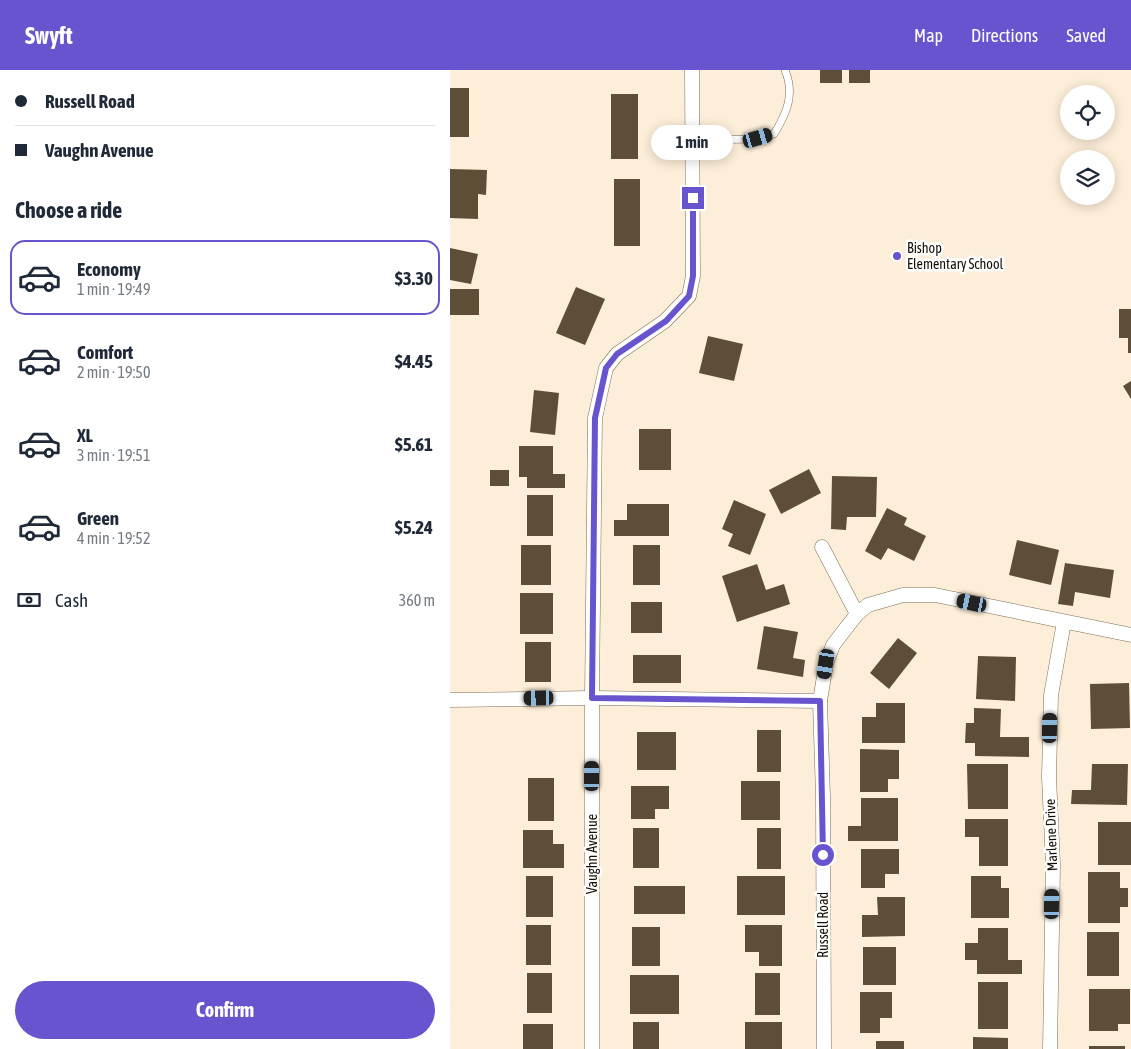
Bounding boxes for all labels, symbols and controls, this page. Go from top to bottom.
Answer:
text: Swyft [25,22,73,49]
text: Map [914,25,943,46]
text: Directions [971,25,1038,46]
text: Saved [1066,25,1106,46]
map controls [1060,85,1115,205]
button: locate [1060,85,1115,140]
text: Russell Road [45,90,135,112]
callout: 1 min [652,126,734,160]
car [741,127,774,149]
text: 1 min [676,133,708,151]
text: Vaughn Avenue [45,139,154,161]
button: layers [1060,150,1115,205]
route end [682,187,704,209]
text: Choose a ride [15,197,122,223]
place label: Bishop Elementary School [907,240,1003,272]
marker: Bishop Elementary School [891,250,903,262]
icon: car [17,255,62,300]
text: Economy [77,258,141,280]
text: $3.30 [395,267,433,289]
text: 1 min · 19:49 [77,280,150,298]
icon: car [17,338,62,383]
text: Comfort [77,341,133,363]
text: $4.45 [395,350,433,372]
text: 2 min · 19:50 [77,363,150,381]
icon: car [17,421,62,466]
text: XL [77,424,93,446]
text: $5.61 [395,433,433,455]
text: 3 min · 19:51 [77,446,150,464]
icon: car [17,504,62,549]
text: Green [77,507,119,529]
text: $5.24 [395,516,433,538]
text: 4 min · 19:52 [77,529,150,547]
icon: cash [15,586,43,614]
text: Cash [55,589,88,611]
text: 360 m [399,591,435,609]
car [955,593,988,613]
car [816,648,835,680]
car [523,690,554,706]
car [1042,713,1057,743]
car [584,761,599,791]
street label: Marlene Drive [1042,799,1060,871]
street label: Vaughn Avenue [584,814,600,894]
route start [812,844,834,866]
car [1044,889,1059,919]
street label: Russell Road [815,892,831,958]
button: Confirm [15,981,435,1039]

